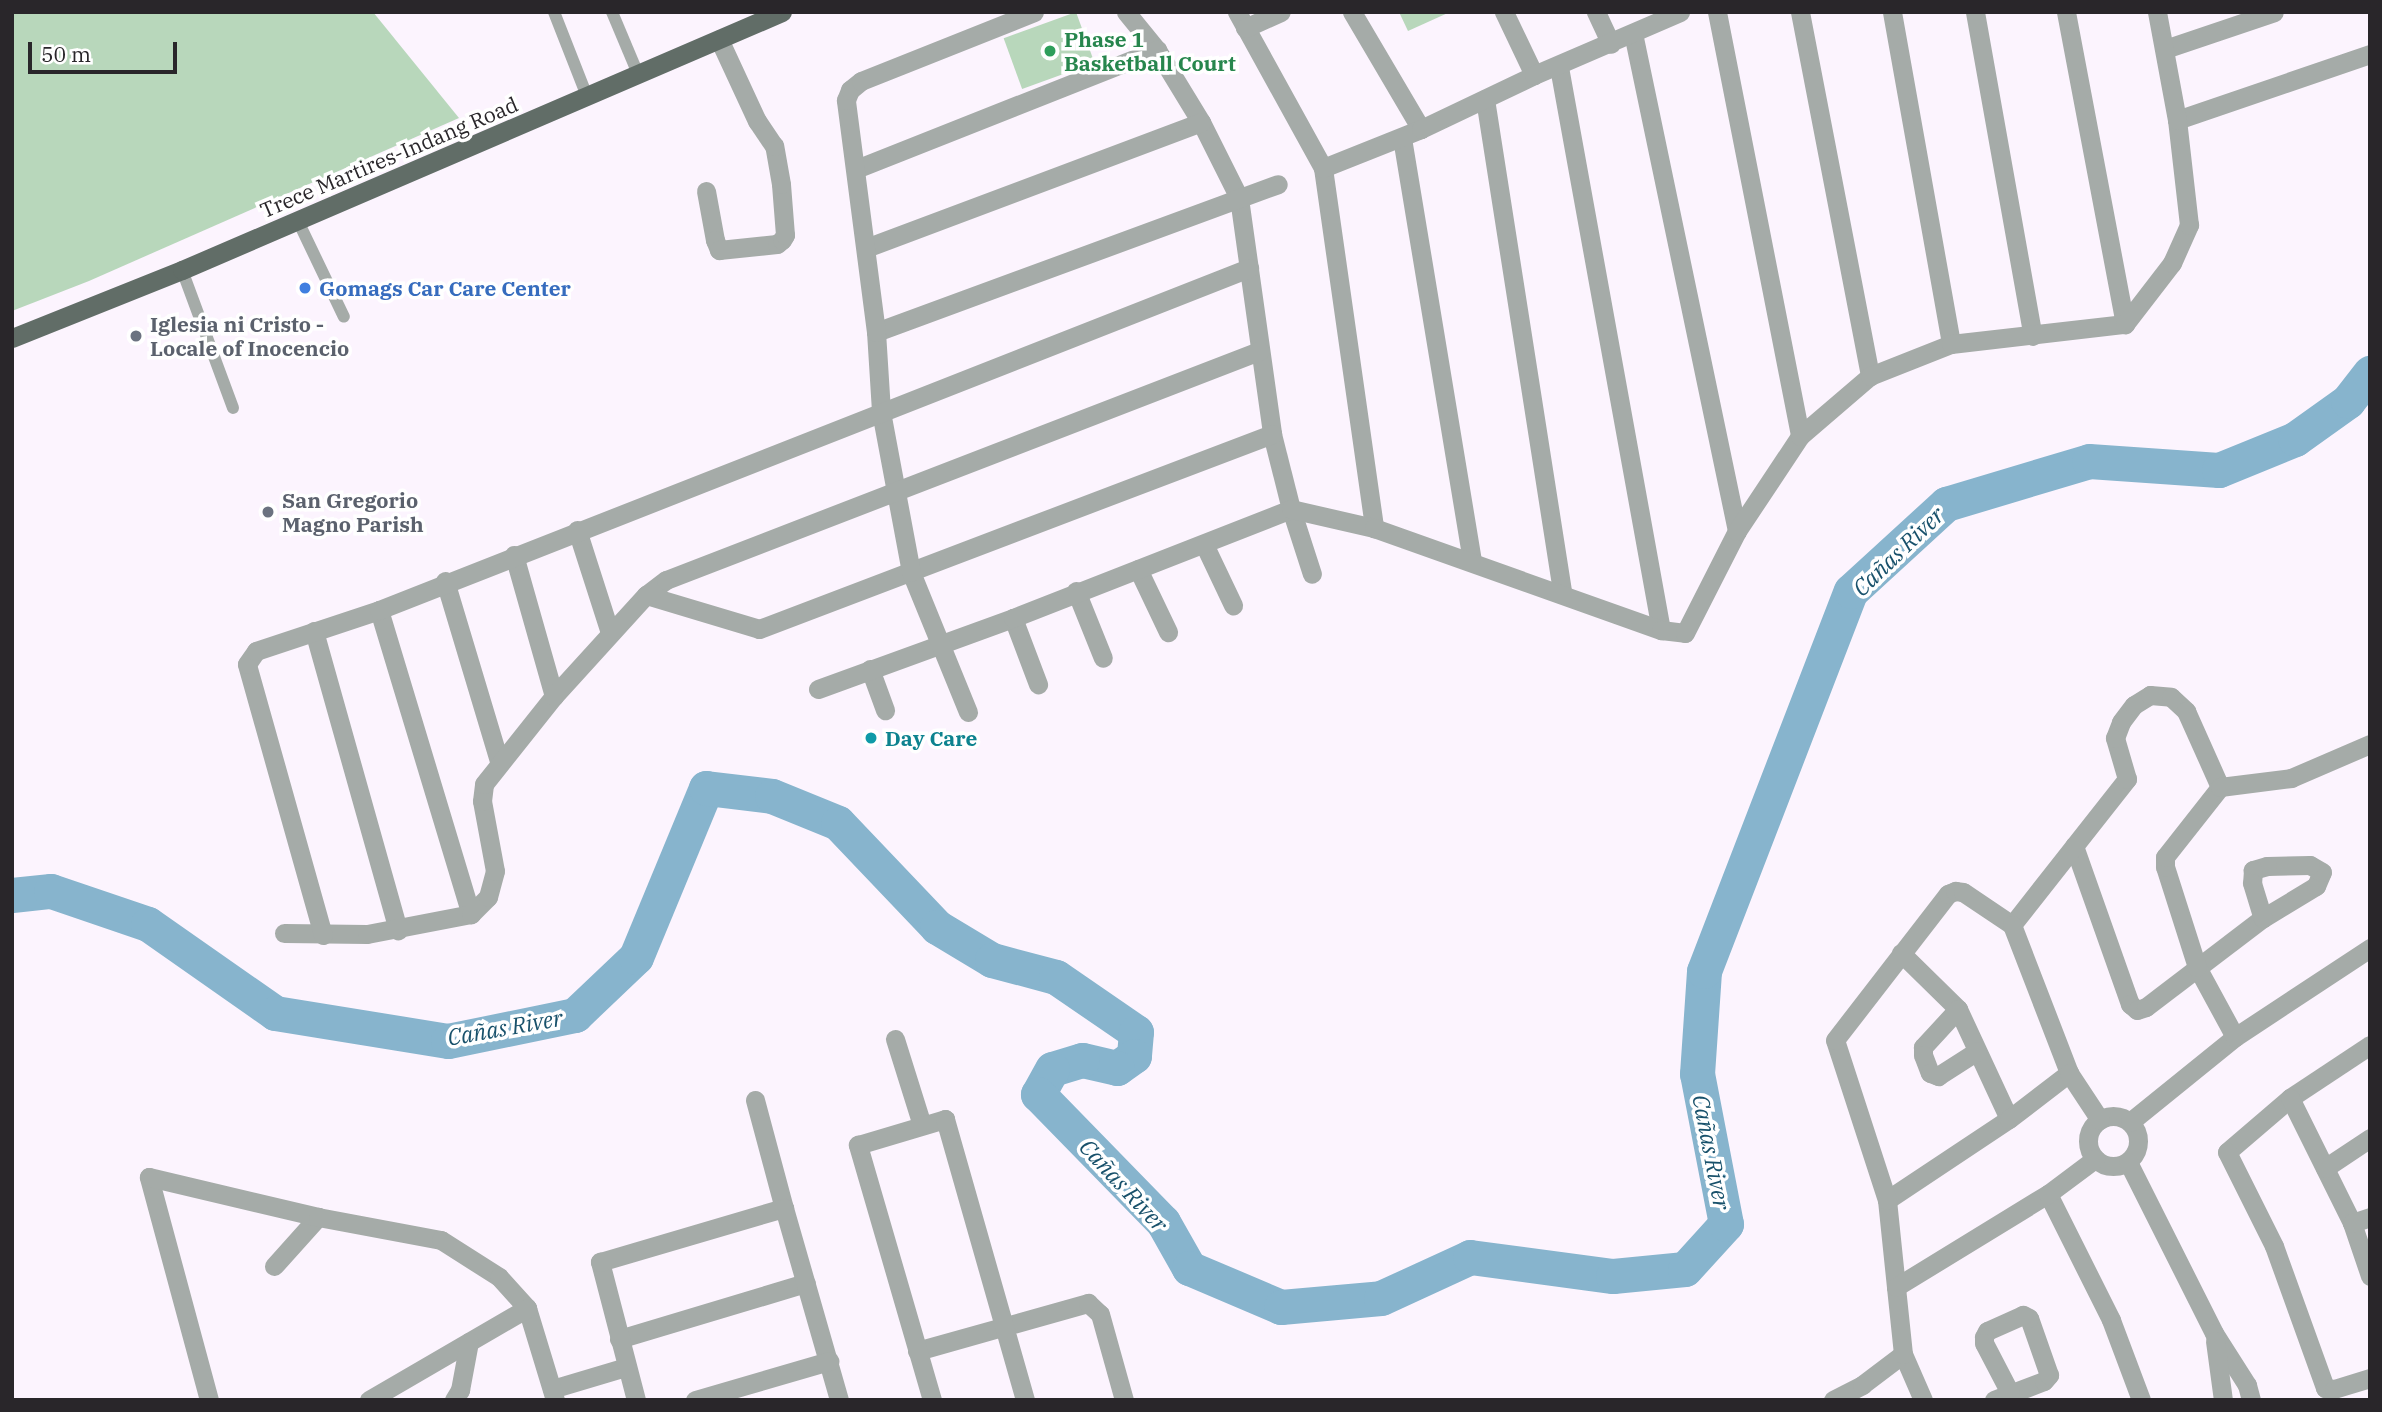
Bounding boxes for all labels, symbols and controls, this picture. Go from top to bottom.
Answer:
place label: Phase 1 Basketball Court [1064,26,1236,76]
scale bar [32,28,180,72]
text: 50 m [41,40,91,68]
marker: Phase 1 Basketball Court [1042,43,1058,59]
street label: Trece Martires-Indang Road [256,91,522,223]
place label: Gomags Car Care Center [319,275,571,301]
marker: Gomags Car Care Center [297,280,313,296]
place label: Iglesia ni Cristo - Locale of Inocencio [150,311,349,361]
marker: Iglesia ni Cristo - Locale of Inocencio [128,328,144,344]
place label: San Gregorio Magno Parish [282,487,424,537]
water label: Cañas River [1846,501,1950,601]
marker: San Gregorio Magno Parish [260,504,276,520]
place label: Day Care [885,725,977,751]
marker: Day Care [863,730,879,746]
water label: Cañas River [445,1003,565,1051]
water label: Cañas River [1687,1092,1737,1212]
water label: Cañas River [1074,1133,1174,1237]

